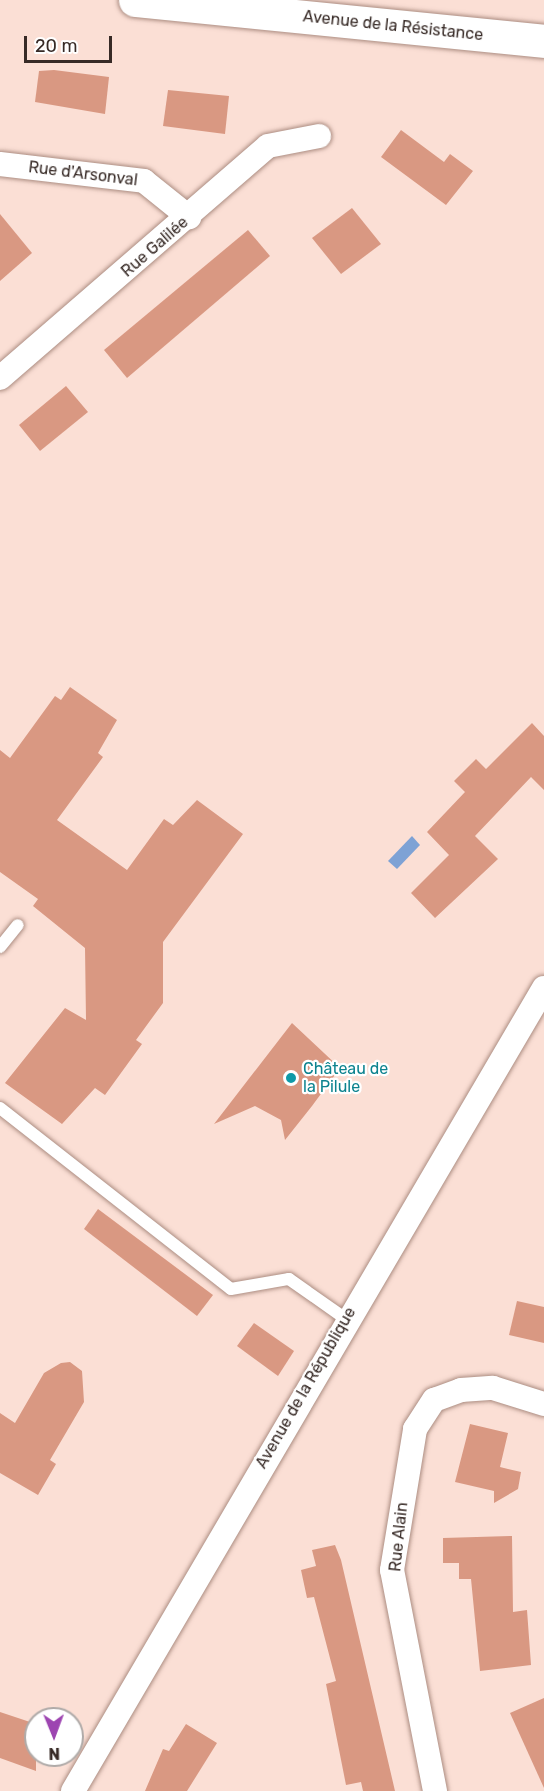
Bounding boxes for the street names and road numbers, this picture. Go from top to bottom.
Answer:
street label: Avenue de la Résistance [302,7,484,45]
street label: Rue d'Arsonval [27,158,139,190]
street label: Rue Galilée [118,213,192,281]
street label: Avenue de la République [252,1304,360,1472]
street label: Rue Alain [386,1501,412,1573]

